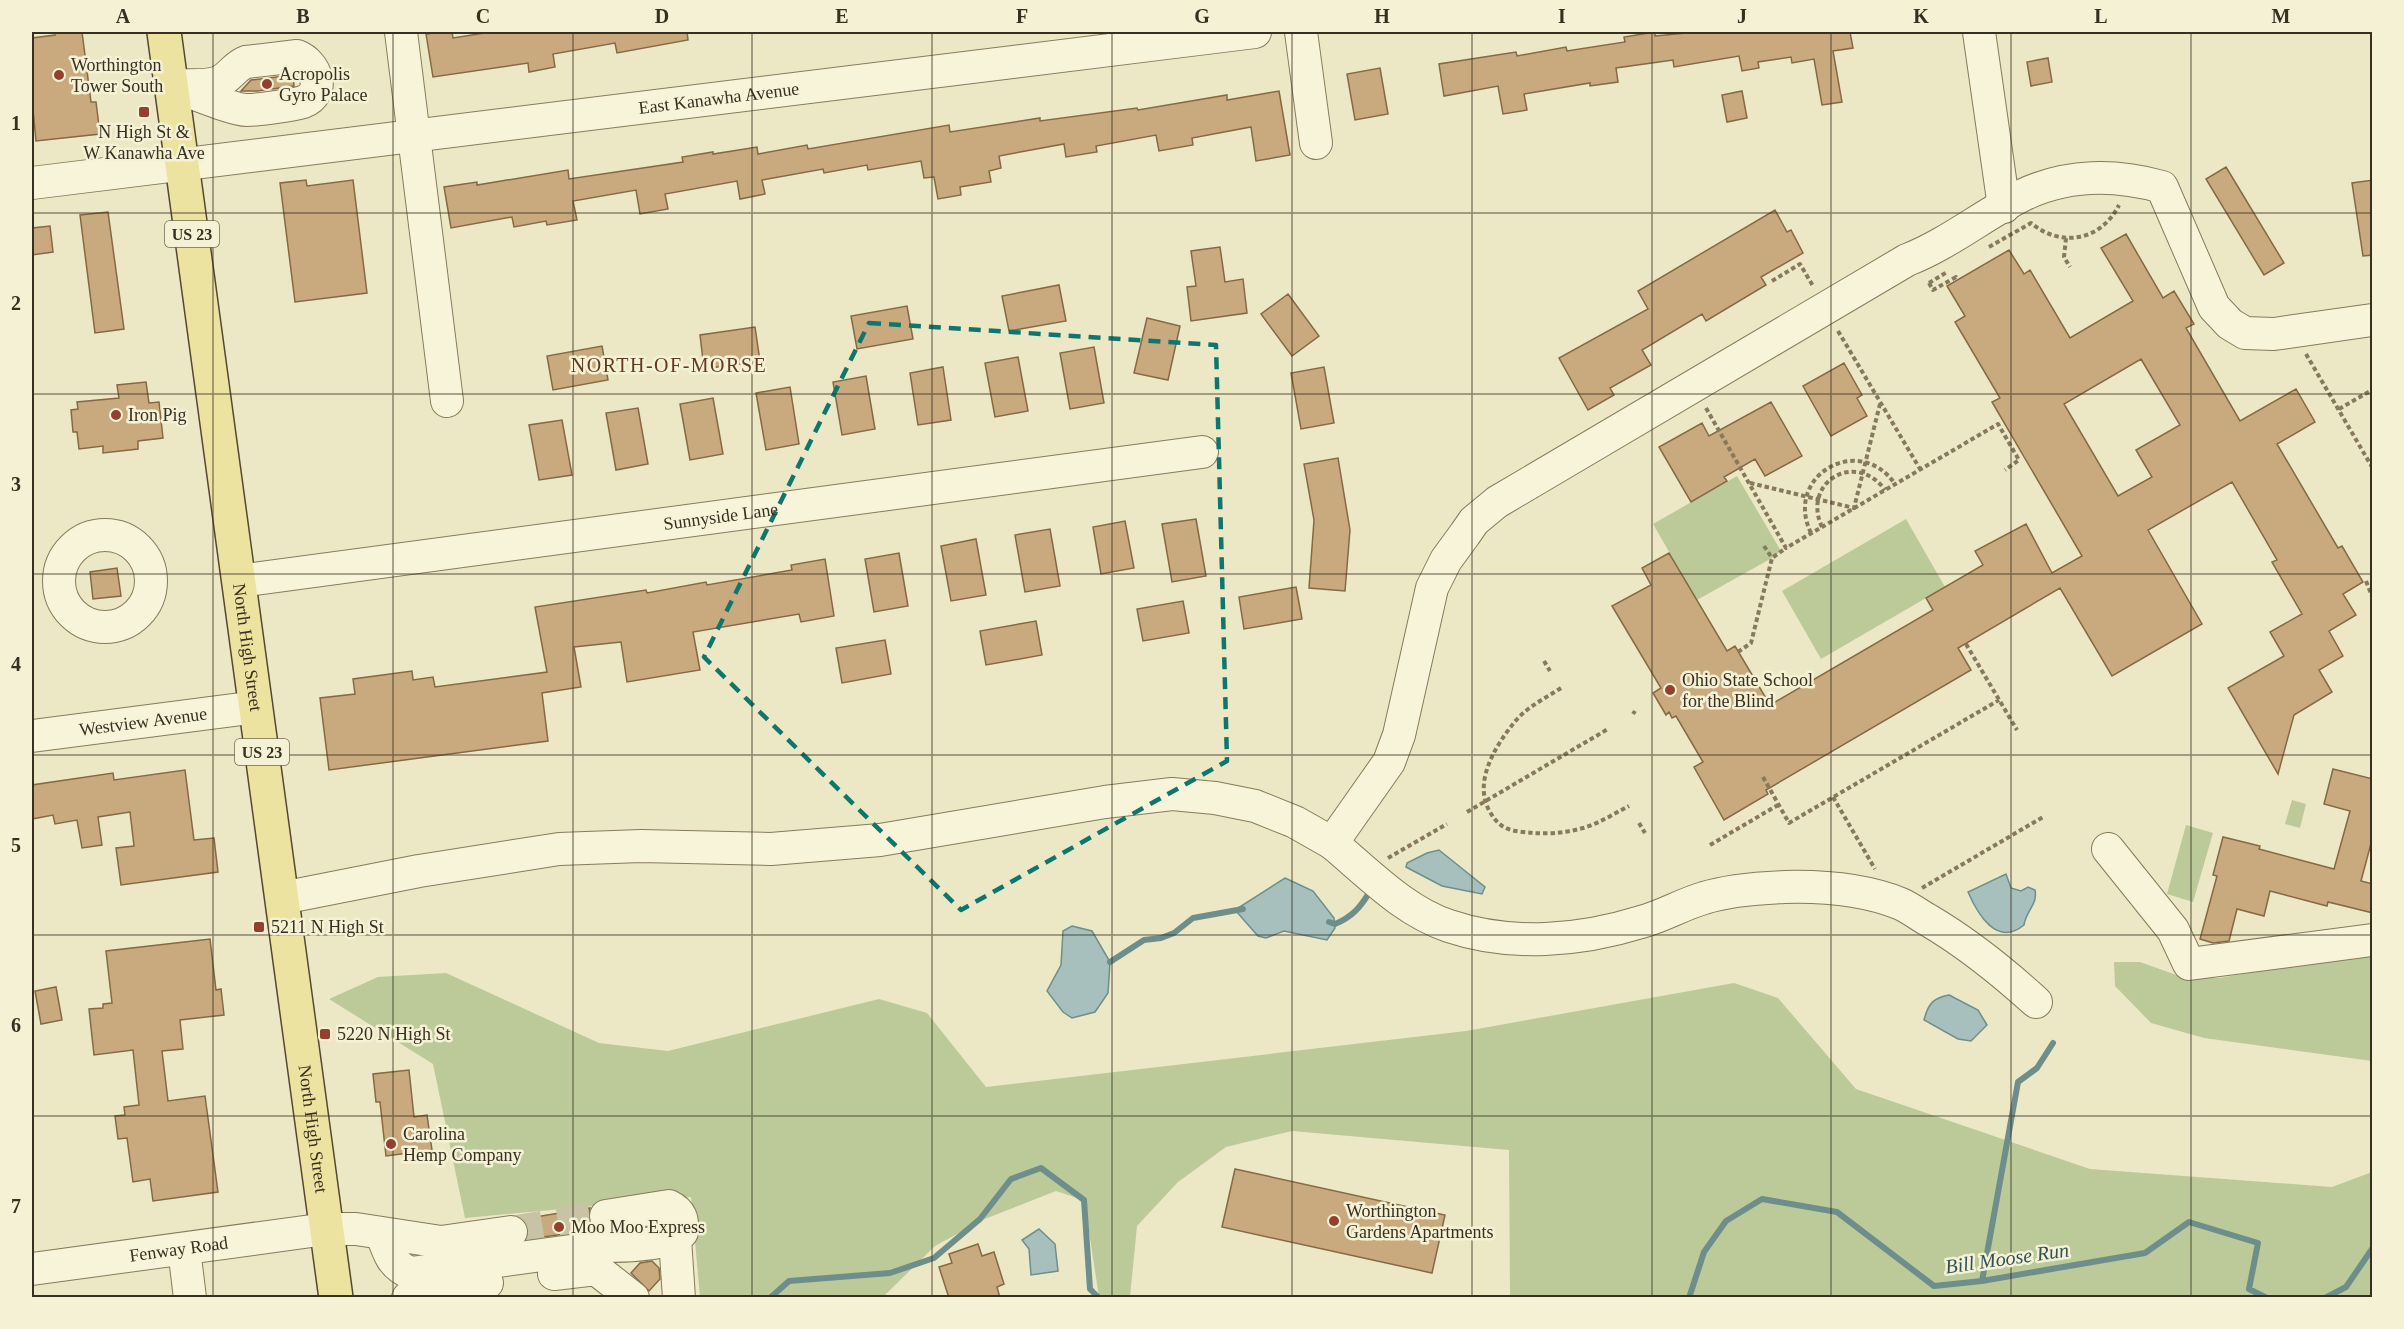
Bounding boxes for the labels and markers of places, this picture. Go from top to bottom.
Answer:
place label: Worthington Tower South [71,55,163,96]
place label: Acropolis Gyro Palace [279,64,367,105]
marker: Worthington Tower South [52,68,66,82]
marker: Acropolis Gyro Palace [260,77,274,91]
marker: N High St & W Kanawha Ave [137,105,151,119]
place label: N High St & W Kanawha Ave [83,122,205,163]
place label: Iron Pig [128,405,187,425]
marker: Iron Pig [109,408,123,422]
place label: Ohio State School for the Blind [1682,670,1813,711]
marker: Ohio State School for the Blind [1663,683,1677,697]
place label: 5211 N High St [271,917,384,937]
marker: 5211 N High St [252,920,266,934]
place label: 5220 N High St [337,1024,451,1044]
marker: 5220 N High St [318,1027,332,1041]
place label: Carolina Hemp Company [403,1124,522,1165]
marker: Carolina Hemp Company [384,1137,398,1151]
place label: Worthington Gardens Apartments [1346,1201,1493,1242]
marker: Worthington Gardens Apartments [1327,1214,1341,1228]
place label: Moo Moo Express [571,1217,705,1237]
marker: Moo Moo Express [552,1220,566,1234]

